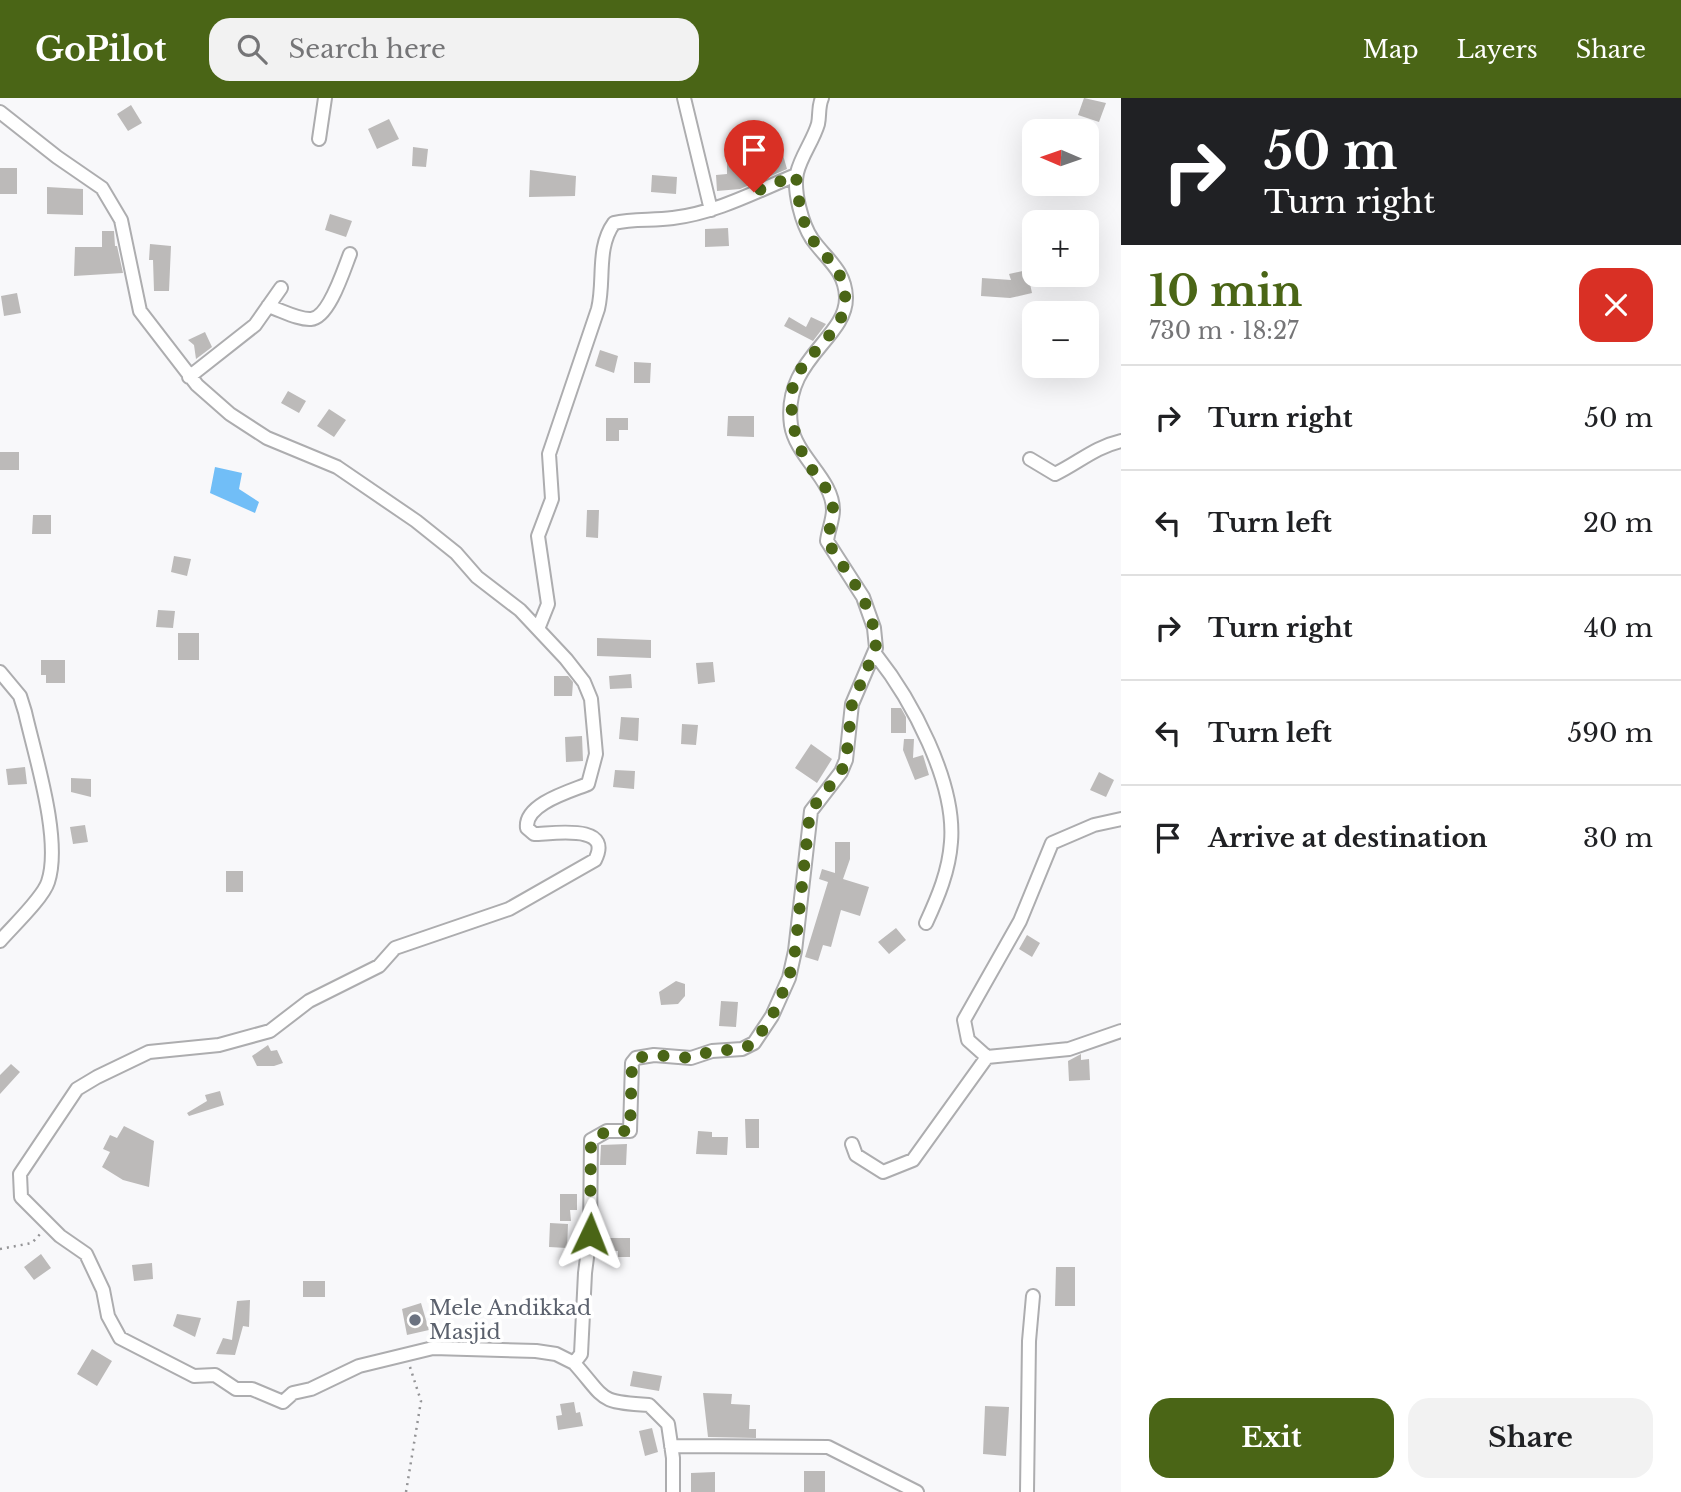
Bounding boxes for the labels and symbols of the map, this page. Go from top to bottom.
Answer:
north arrow [1022,119,1099,196]
pin [724,120,784,192]
position arrow [553,1197,627,1271]
place label: Mele Andikkad Masjid [429,1295,591,1345]
marker: Mele Andikkad Masjid [407,1312,423,1328]

